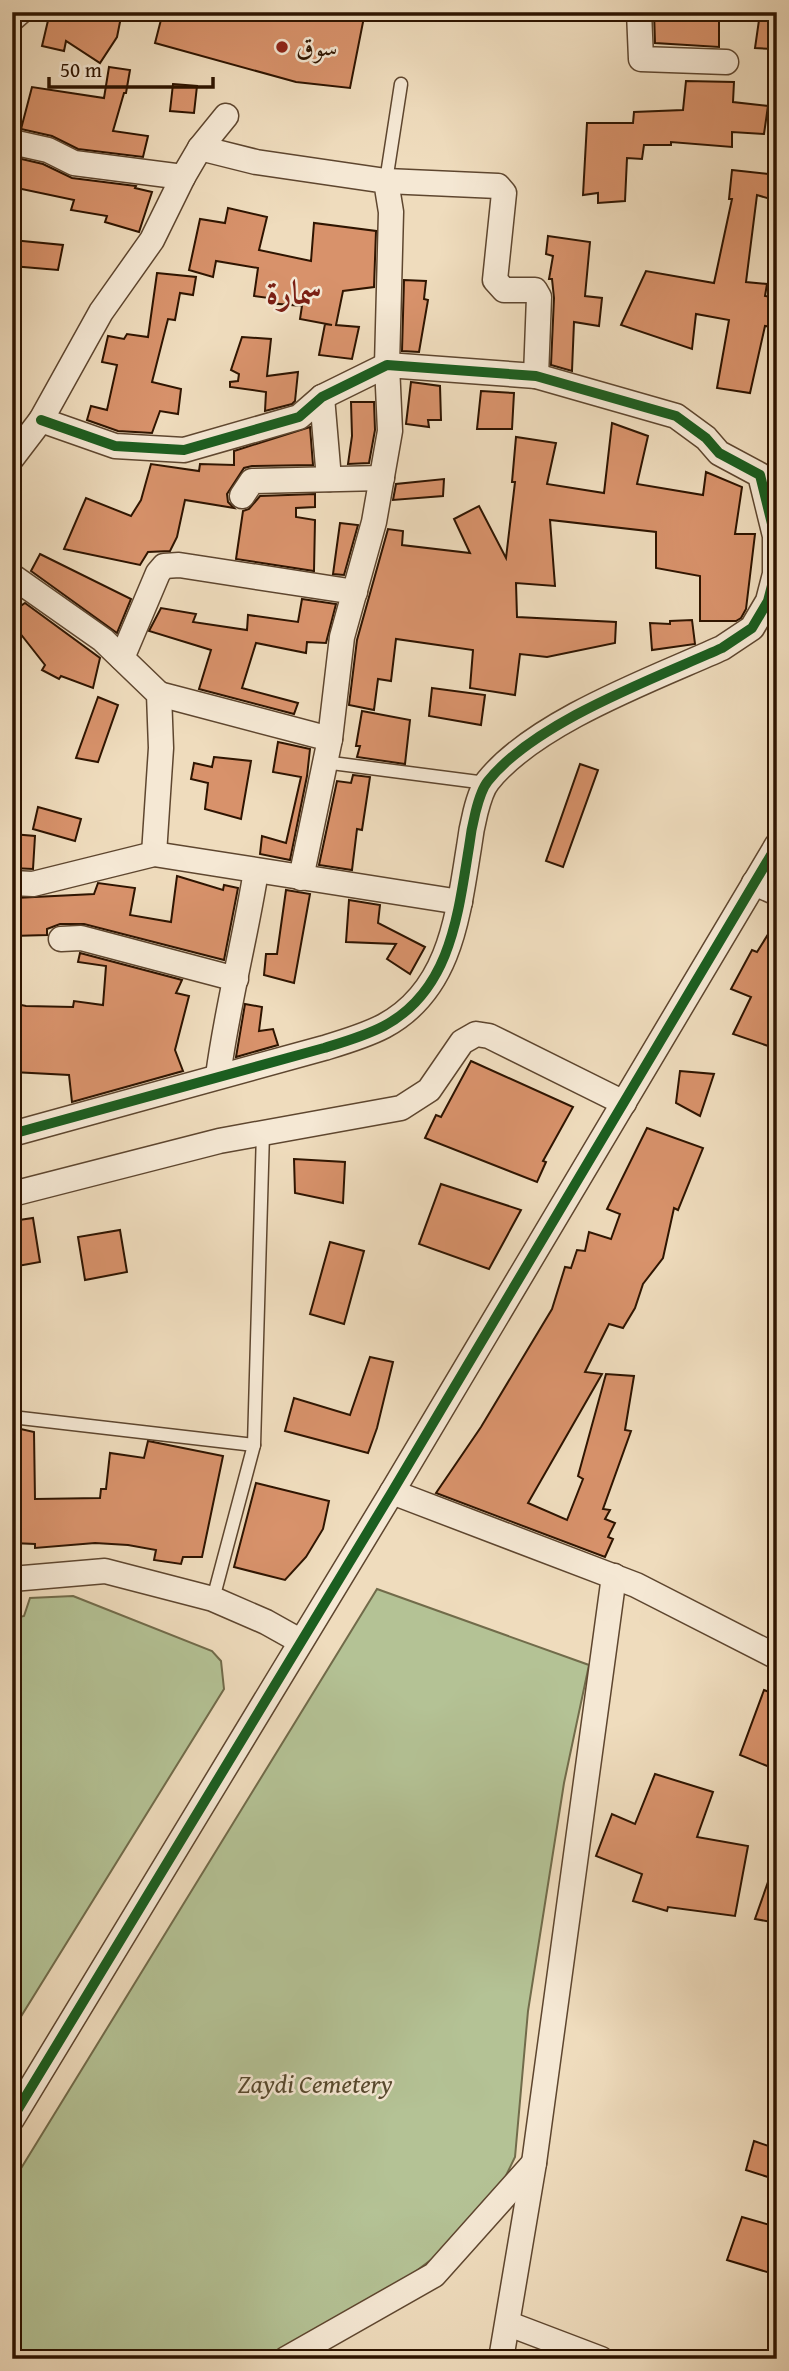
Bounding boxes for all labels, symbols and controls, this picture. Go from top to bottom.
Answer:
place label: سوق [296,27,338,66]
marker: سوق [274,39,290,55]
scale bar [49,46,214,90]
text: 50 m [60,54,102,85]
district label: سمارة [266,268,322,316]
park label: Zaydi Cemetery [238,2064,392,2103]

